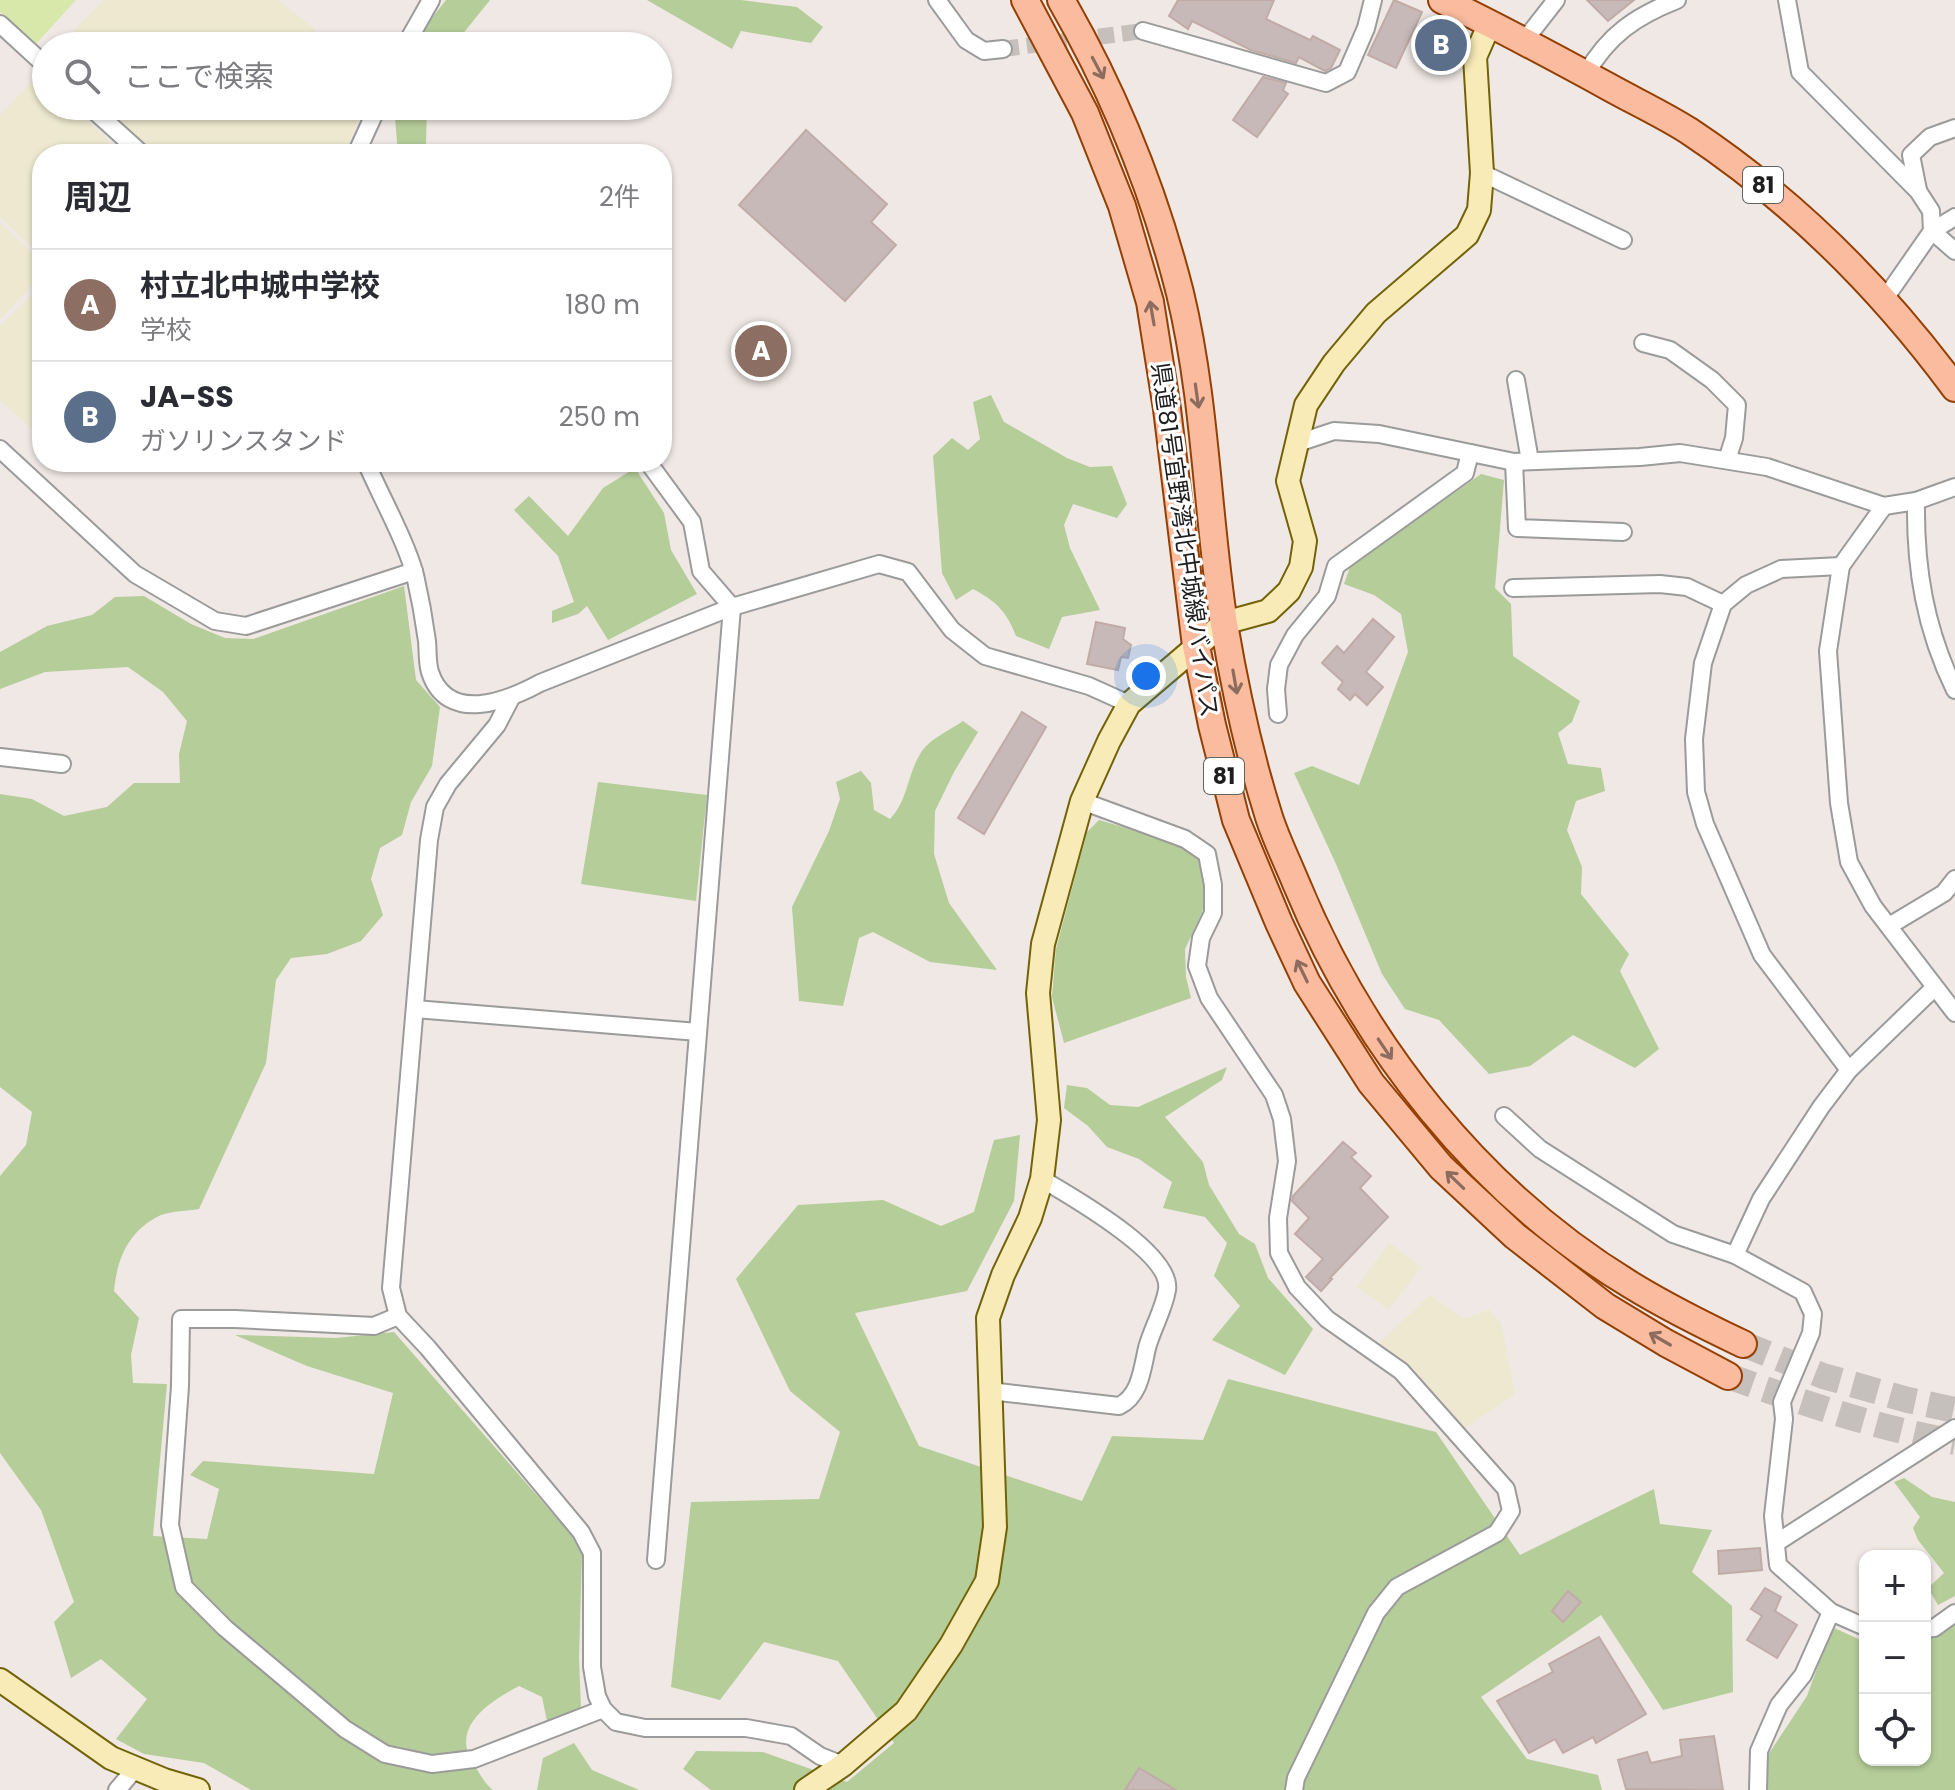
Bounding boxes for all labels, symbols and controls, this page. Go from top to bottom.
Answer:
pin: B [1415,15,1467,75]
search box [32,32,672,120]
icon: search [60,54,104,98]
text: ここで検索 [124,55,274,98]
one-way arrow [1091,56,1107,80]
road number: 81 [1743,167,1783,203]
text: 周辺 [64,173,132,221]
text: 2件 [599,179,640,215]
text: 村立北中城中学校 [140,264,380,307]
text: A [80,287,100,323]
text: 180 m [565,287,640,323]
one-way arrow [1143,301,1158,326]
text: 学校 [140,312,192,348]
pin: A [735,321,787,381]
street label: 県道81号宜野湾北中城線バイパス [1144,360,1226,720]
text: JA-SS [140,375,234,418]
one-way arrow [1190,383,1205,408]
text: B [81,399,99,435]
text: 250 m [559,399,640,435]
text: ガソリンスタンド [140,423,347,459]
your location [1126,656,1166,696]
one-way arrow [1228,668,1243,694]
road number: 81 [1204,758,1244,794]
one-way arrow [1294,960,1309,984]
one-way arrow [1377,1038,1393,1060]
one-way arrow [1446,1171,1465,1190]
one-way arrow [1649,1331,1672,1347]
map controls [1859,1550,1931,1766]
button: + [1859,1550,1931,1622]
button: − [1859,1622,1931,1694]
button: locate [1859,1694,1931,1766]

